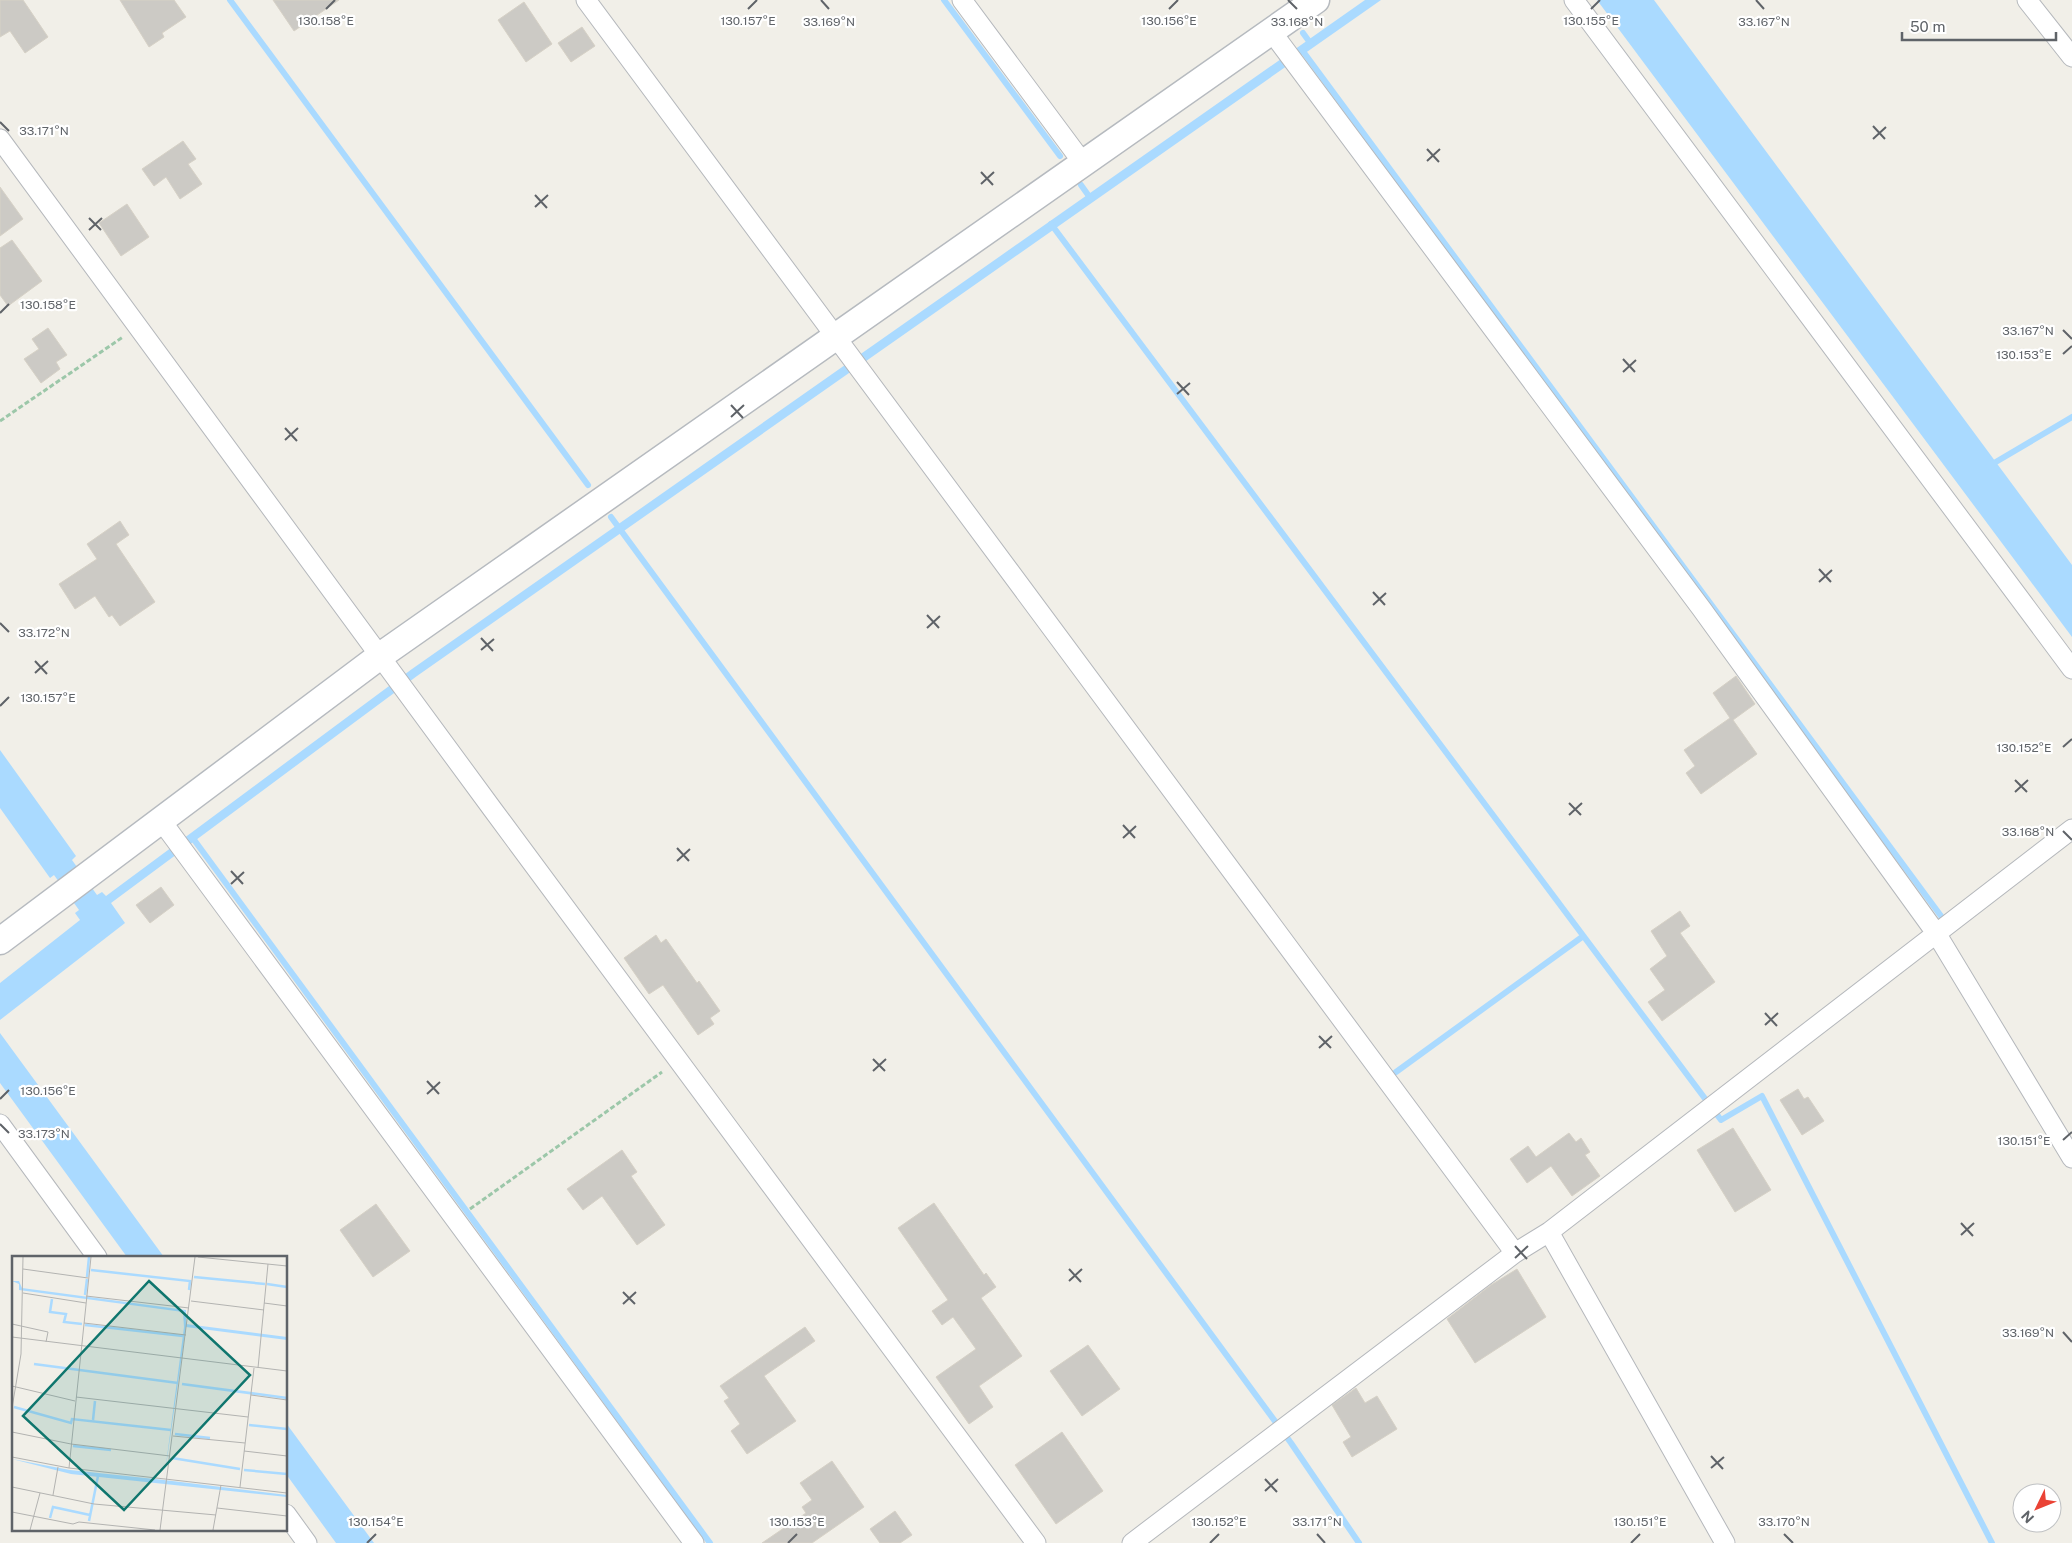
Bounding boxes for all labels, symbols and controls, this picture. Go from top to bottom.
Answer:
scale bar [1902,10,2056,42]
text: 130.158°E [298,14,354,28]
text: 130.157°E [720,14,776,28]
text: 130.156°E [1141,14,1197,28]
text: 130.155°E [1563,14,1619,28]
text: 33.169°N [803,15,855,29]
text: 33.168°N [1271,15,1323,29]
text: 33.167°N [1738,15,1790,29]
text: 50 m [1910,18,1945,35]
text: 33.171°N [19,124,69,138]
text: 130.158°E [20,298,76,312]
text: 33.167°N [2002,324,2054,338]
text: 130.153°E [1996,348,2052,362]
text: 33.172°N [18,626,70,640]
text: 130.157°E [20,691,76,705]
text: 130.152°E [1996,741,2052,755]
text: 33.168°N [2002,825,2054,839]
text: 130.156°E [20,1084,76,1098]
text: 33.173°N [18,1127,70,1141]
text: 130.151°E [1998,1134,2050,1148]
inset map [12,1256,288,1530]
text: 33.169°N [2002,1326,2054,1340]
north arrow [2012,1483,2062,1533]
text: N [2018,1507,2037,1526]
text: 130.154°E [348,1515,404,1529]
text: 130.153°E [769,1515,825,1529]
text: 130.152°E [1191,1515,1247,1529]
text: 33.171°N [1292,1515,1342,1529]
text: 130.151°E [1614,1515,1666,1529]
text: 33.170°N [1758,1515,1810,1529]

